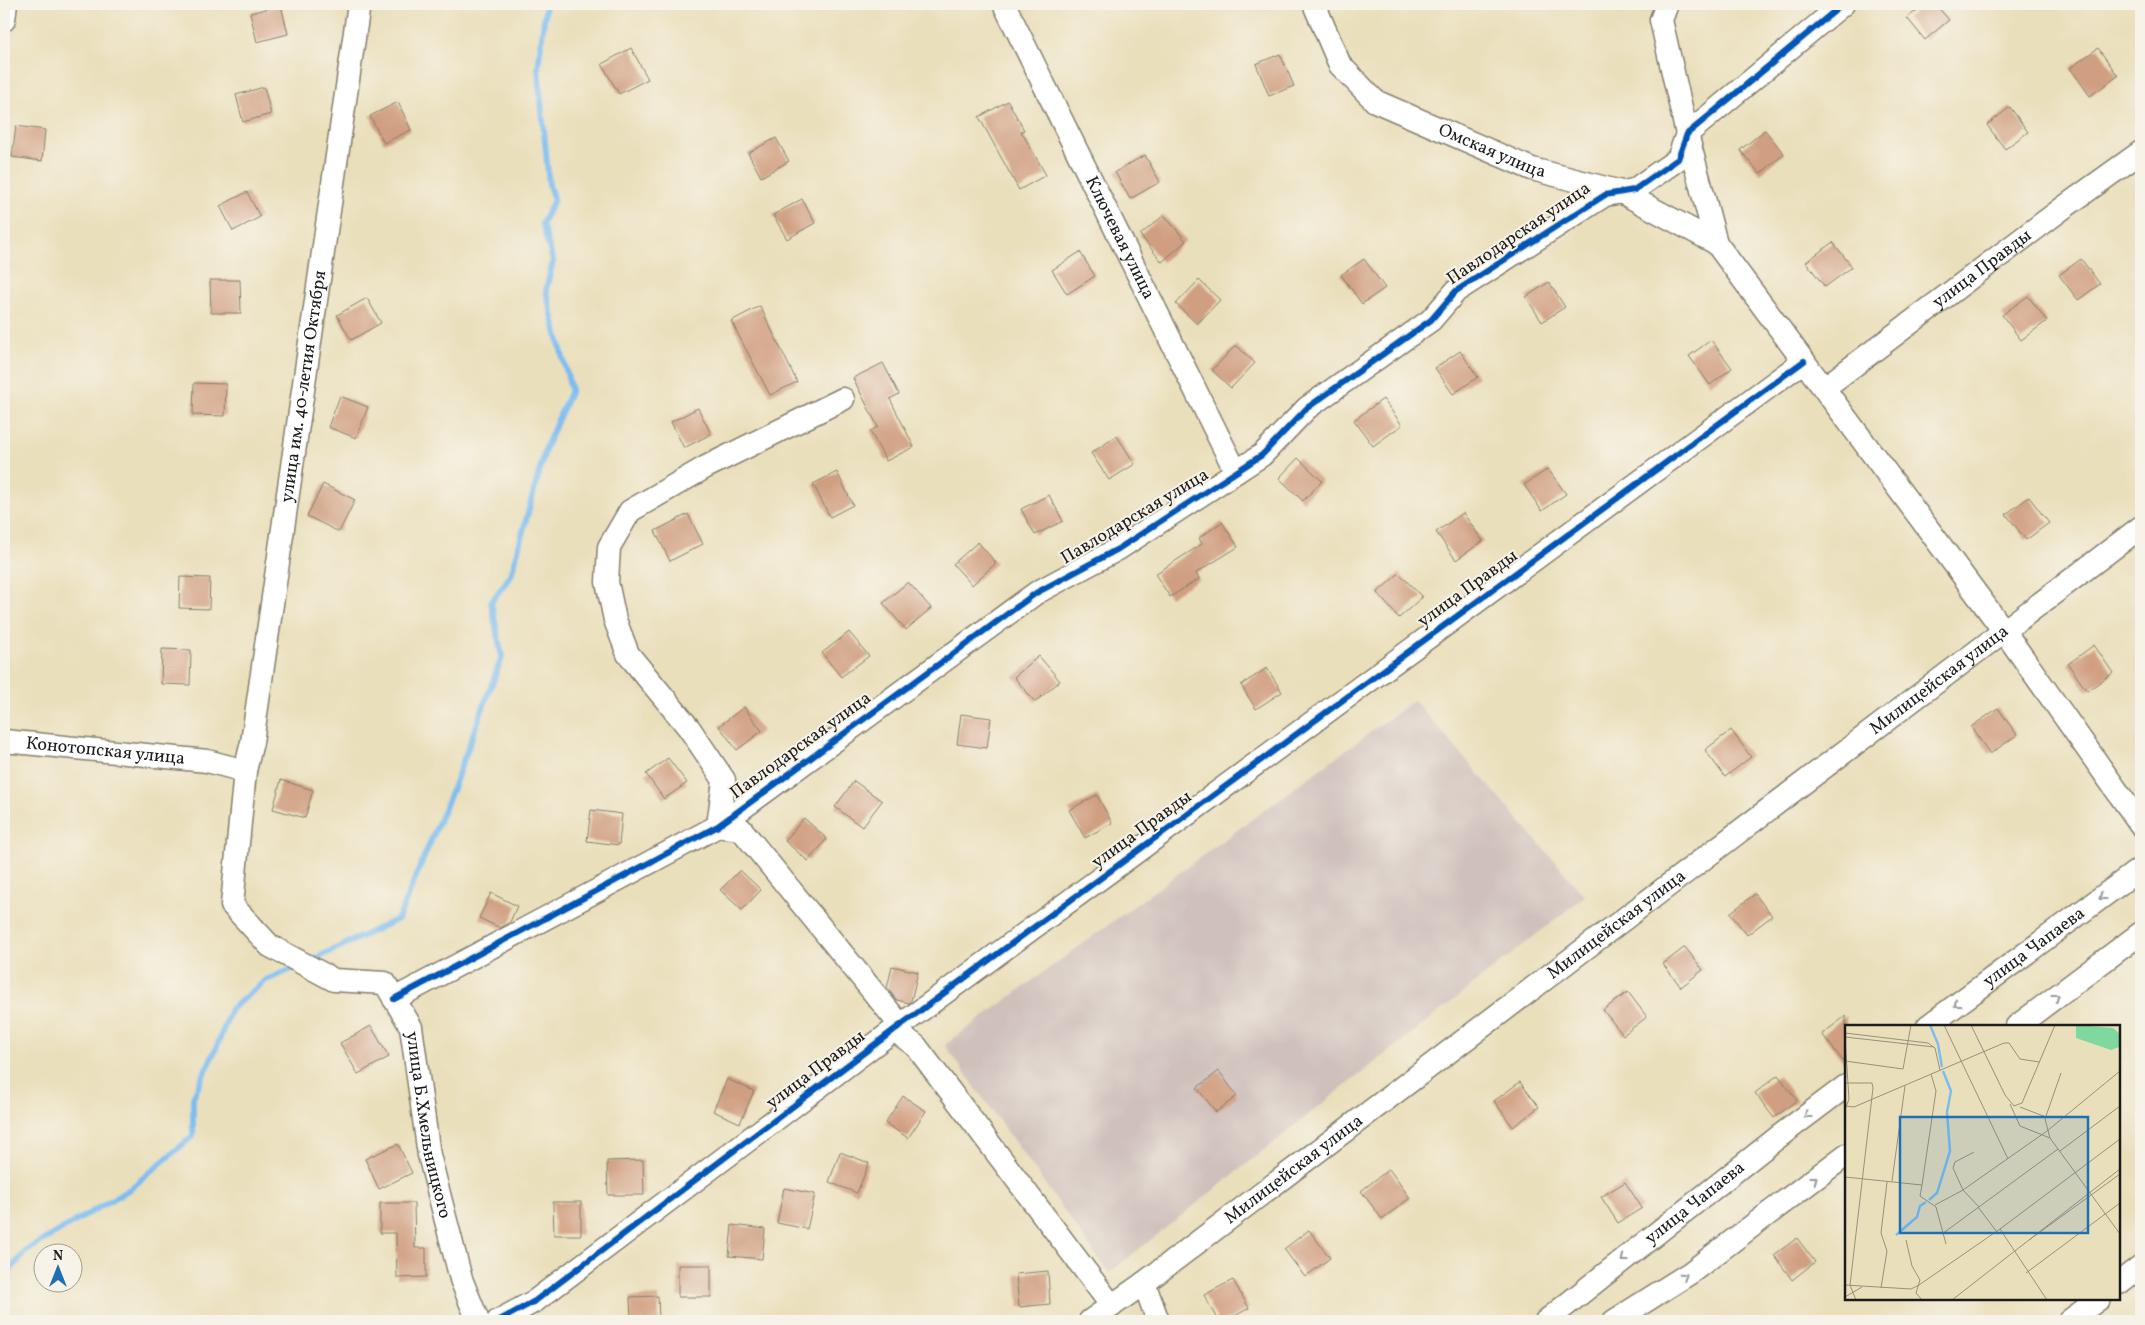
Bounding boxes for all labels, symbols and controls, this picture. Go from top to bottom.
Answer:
street label: Омская улица [1434,117,1548,185]
street label: Ключевая улица [1079,172,1161,304]
street label: Павлодарская улица [1442,176,1596,292]
street label: улица Правды [1927,223,2037,315]
street label: улица им. 40-летия Октября [274,269,333,504]
street label: Павлодарская улица [1056,463,1214,571]
street label: улица Правды [1413,544,1523,634]
street label: Милицейская улица [1865,619,2014,741]
street label: Павлодарская улица [725,686,877,806]
street label: Конотопская улица [25,731,186,771]
street label: улица Правды [1087,785,1197,875]
street label: Милицейская улица [1542,864,1691,986]
one-way arrow [2098,891,2108,900]
street label: улица Чапаева [1978,901,2090,994]
one-way arrow [2050,994,2060,1003]
one-way arrow [1953,998,1963,1007]
street label: улица Правды [761,1024,871,1116]
inset map [1845,1025,2120,1300]
street label: улица Б.Хмельницкого [399,1030,457,1221]
street label: Милицейская улица [1219,1109,1368,1230]
one-way arrow [1804,1110,1813,1118]
street label: улица Чапаева [1640,1156,1750,1251]
one-way arrow [1808,1176,1818,1185]
north arrow [32,1242,82,1292]
text: N [53,1247,63,1266]
one-way arrow [1621,1254,1630,1262]
one-way arrow [1679,1273,1688,1283]

